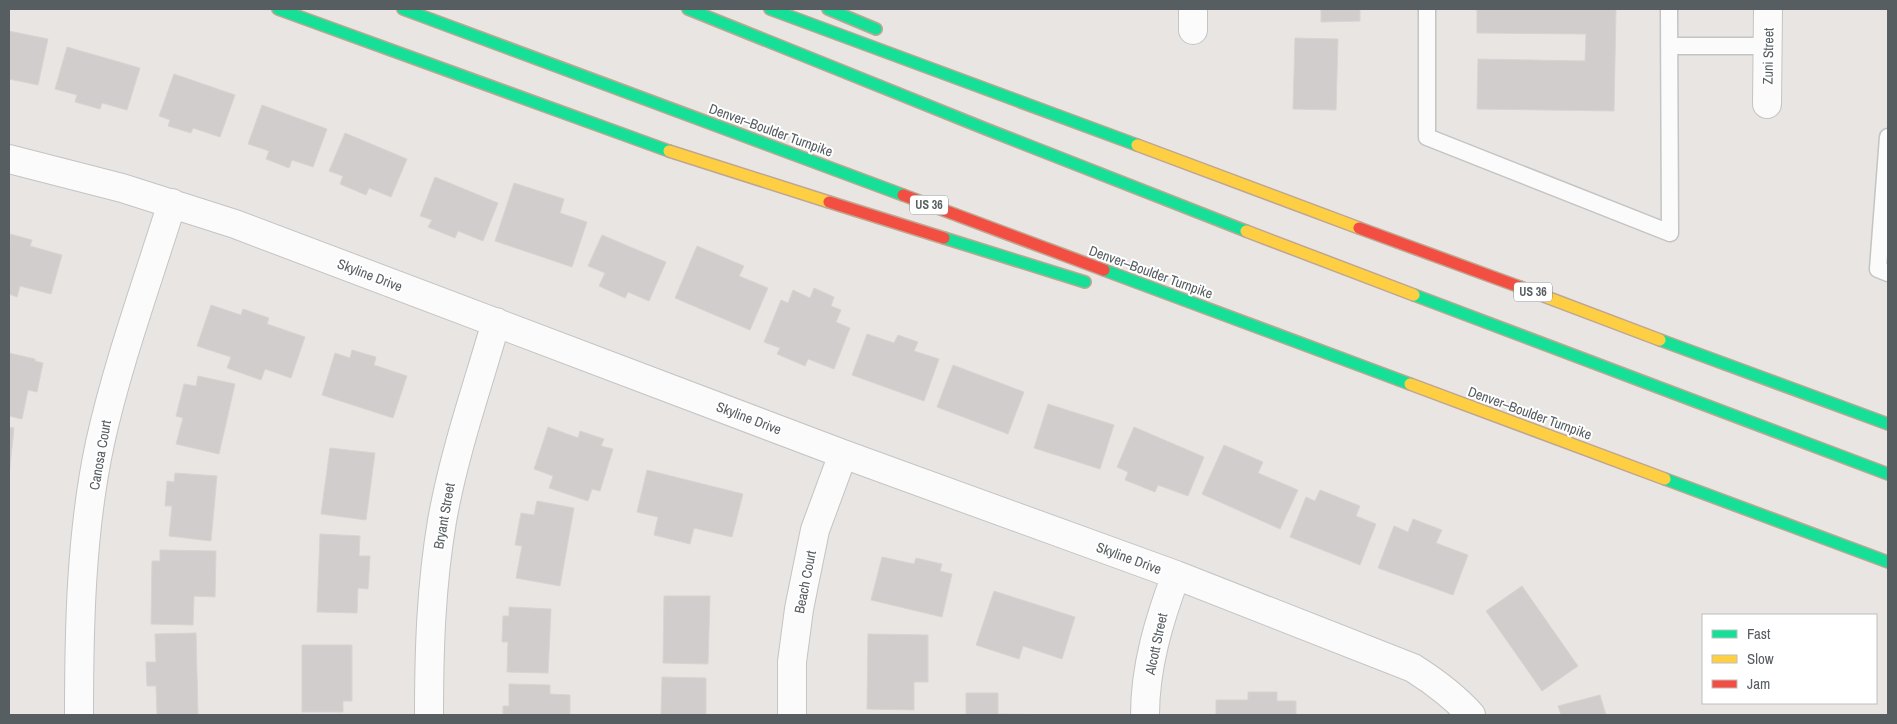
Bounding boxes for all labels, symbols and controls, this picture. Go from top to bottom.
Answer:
street label: Zuni Street [1759,27,1777,85]
street label: Denver–Boulder Turnpike [707,99,835,161]
road number: US 36 [910,196,948,214]
street label: Denver–Boulder Turnpike [1087,241,1215,303]
street label: Skyline Drive [335,254,405,296]
road number: US 36 [1514,282,1552,302]
street label: Denver–Boulder Turnpike [1466,382,1594,444]
street label: Skyline Drive [714,397,784,439]
street label: Canosa Court [85,419,115,491]
street label: Bryant Street [429,481,459,551]
street label: Skyline Drive [1094,538,1164,578]
street label: Beach Court [790,549,820,615]
street label: Alcott Street [1140,612,1171,677]
legend [1702,614,1877,704]
text: Fast [1747,623,1771,644]
text: Slow [1747,648,1774,669]
text: Jam [1747,673,1770,694]

